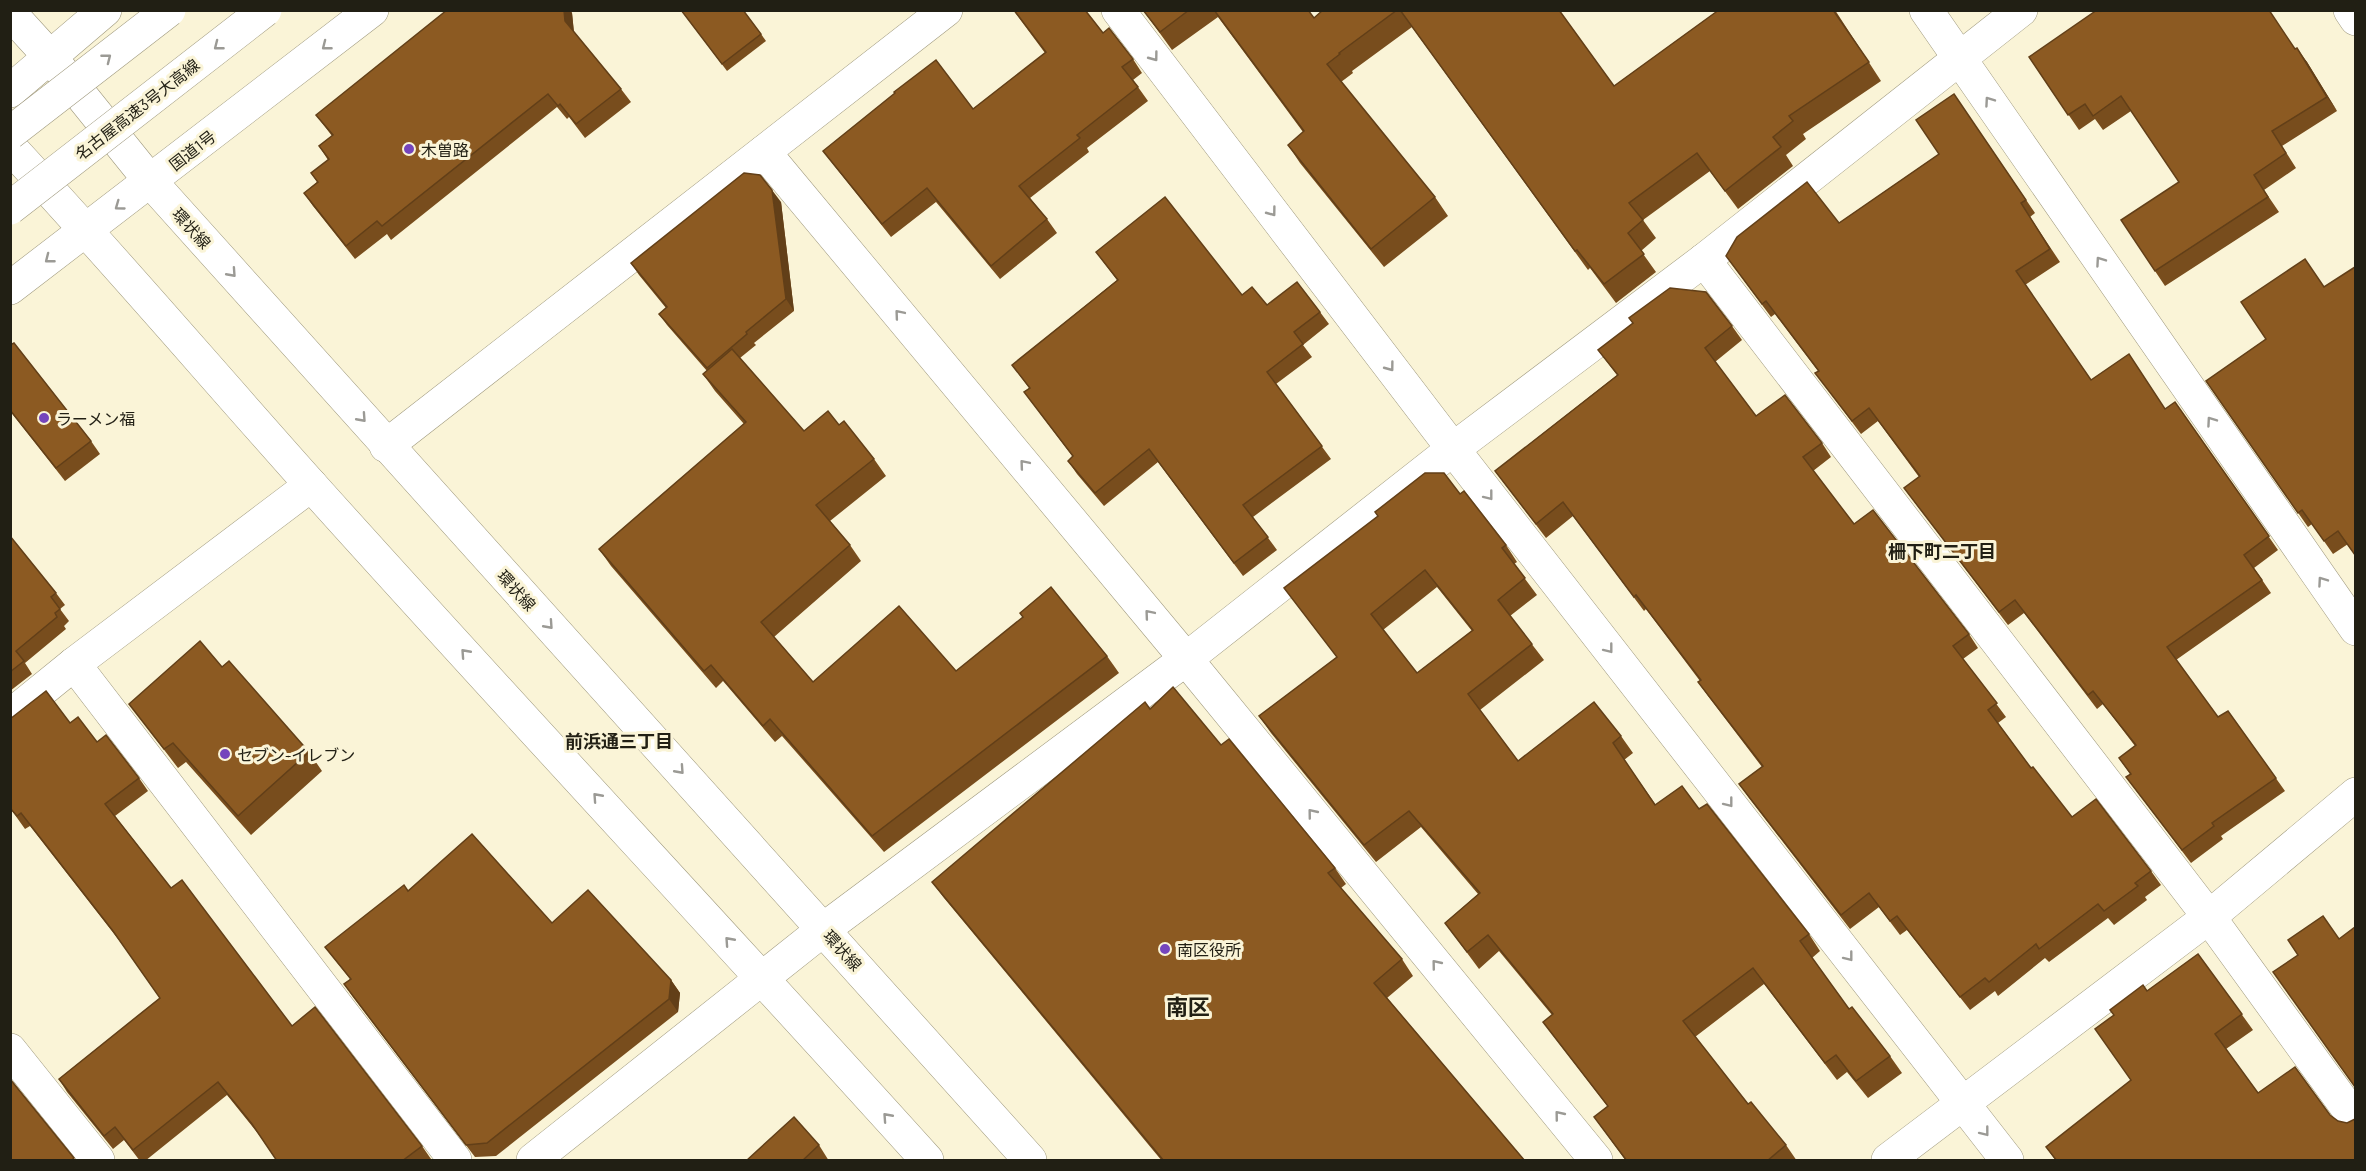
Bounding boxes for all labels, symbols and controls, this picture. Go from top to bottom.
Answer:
one-way arrow [214,39,225,50]
one-way arrow [322,39,333,50]
one-way arrow [1146,50,1157,61]
street label: 名古屋高速3号大高線 [71,55,203,163]
one-way arrow [100,55,111,66]
one-way arrow [1985,96,1996,107]
street label: 国道1号 [165,126,219,174]
place label: 木曽路 [421,140,469,159]
marker: 木曽路 [402,142,416,156]
one-way arrow [114,199,125,210]
street label: 環状線 [169,204,215,252]
one-way arrow [1264,205,1275,216]
one-way arrow [44,251,55,262]
one-way arrow [2096,257,2107,268]
one-way arrow [225,266,236,277]
one-way arrow [895,310,906,321]
one-way arrow [1383,361,1394,372]
place label: ラーメン福 [56,409,135,428]
marker: ラーメン福 [37,411,51,425]
one-way arrow [355,411,366,422]
one-way arrow [2207,417,2218,428]
one-way arrow [1020,460,1031,471]
one-way arrow [1481,489,1492,500]
district label: 柵下町二丁目 [1888,540,1996,562]
street label: 環状線 [494,566,540,614]
one-way arrow [2318,577,2329,588]
one-way arrow [1145,610,1156,621]
one-way arrow [542,618,553,629]
one-way arrow [1601,643,1612,654]
one-way arrow [461,650,472,660]
district label: 前浜通三丁目 [565,730,673,752]
place label: セブン-イレブン [237,745,355,764]
marker: セブン-イレブン [218,747,232,761]
one-way arrow [673,763,684,774]
one-way arrow [593,793,604,804]
one-way arrow [1721,796,1732,807]
one-way arrow [1309,809,1320,820]
street label: 環状線 [820,926,866,974]
one-way arrow [725,937,736,948]
place label: 南区役所 [1177,940,1241,959]
marker: 南区役所 [1158,942,1172,956]
one-way arrow [1841,950,1852,961]
one-way arrow [1432,960,1443,971]
district label: 南区 [1166,993,1210,1019]
one-way arrow [1556,1111,1567,1122]
one-way arrow [883,1113,894,1124]
one-way arrow [1977,1125,1988,1136]

